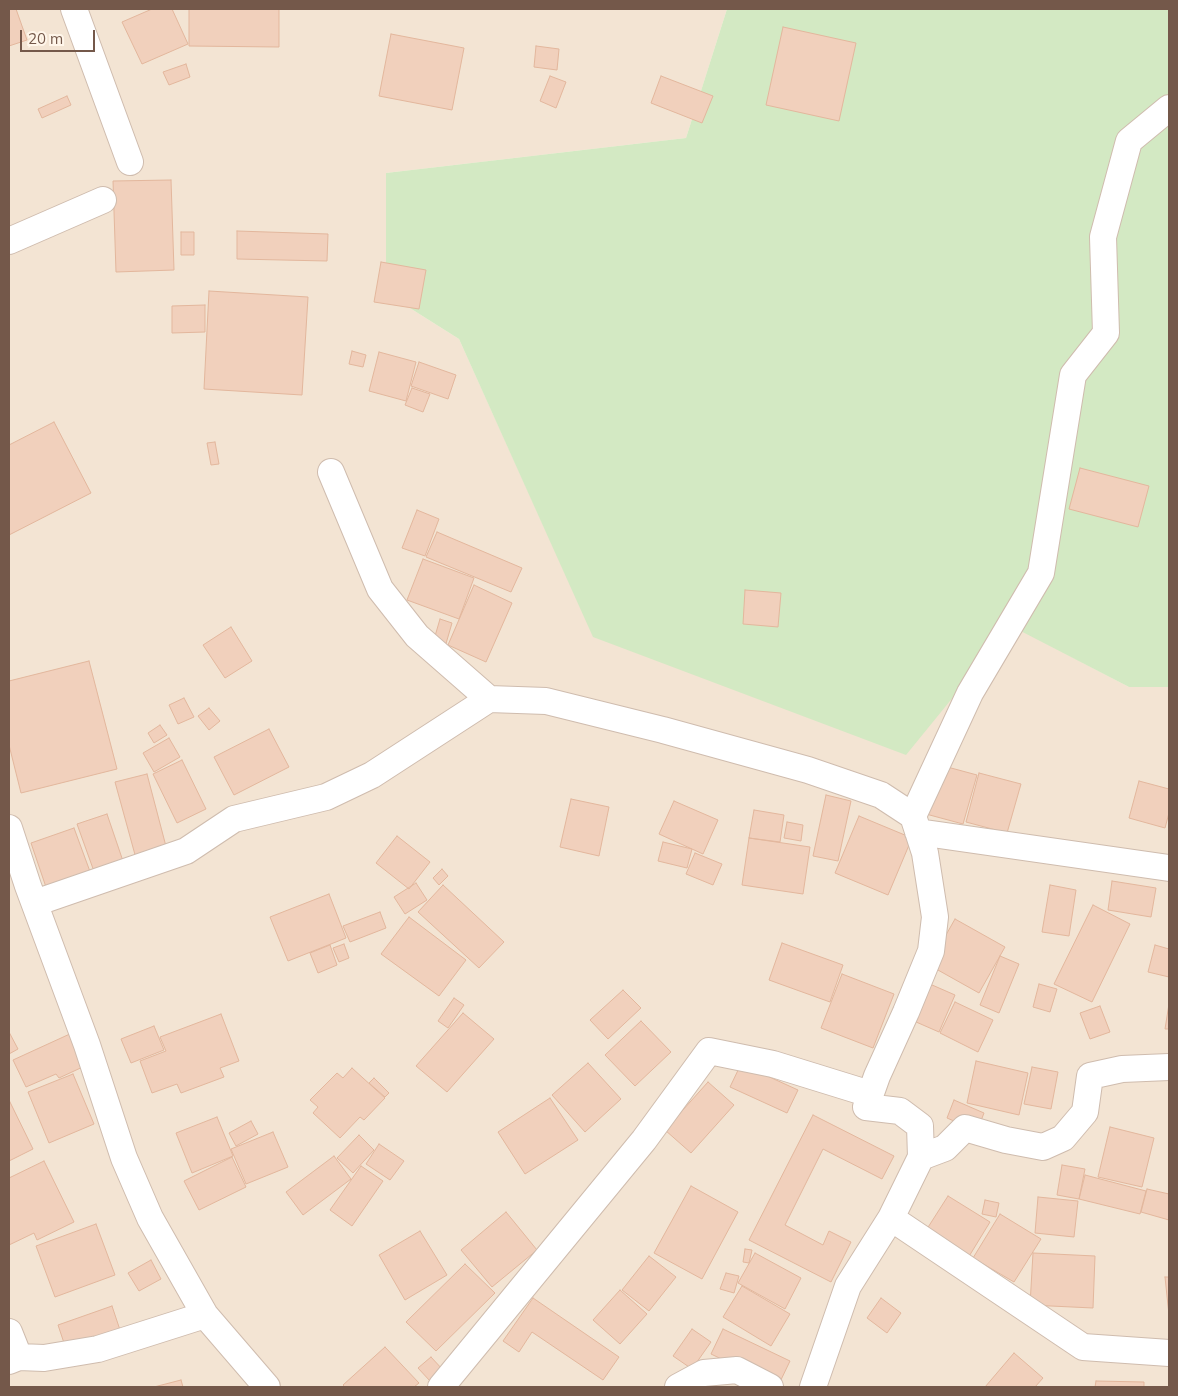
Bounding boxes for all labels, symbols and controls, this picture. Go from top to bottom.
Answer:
scale bar [22,20,98,52]
text: 20 m [28,29,63,48]

